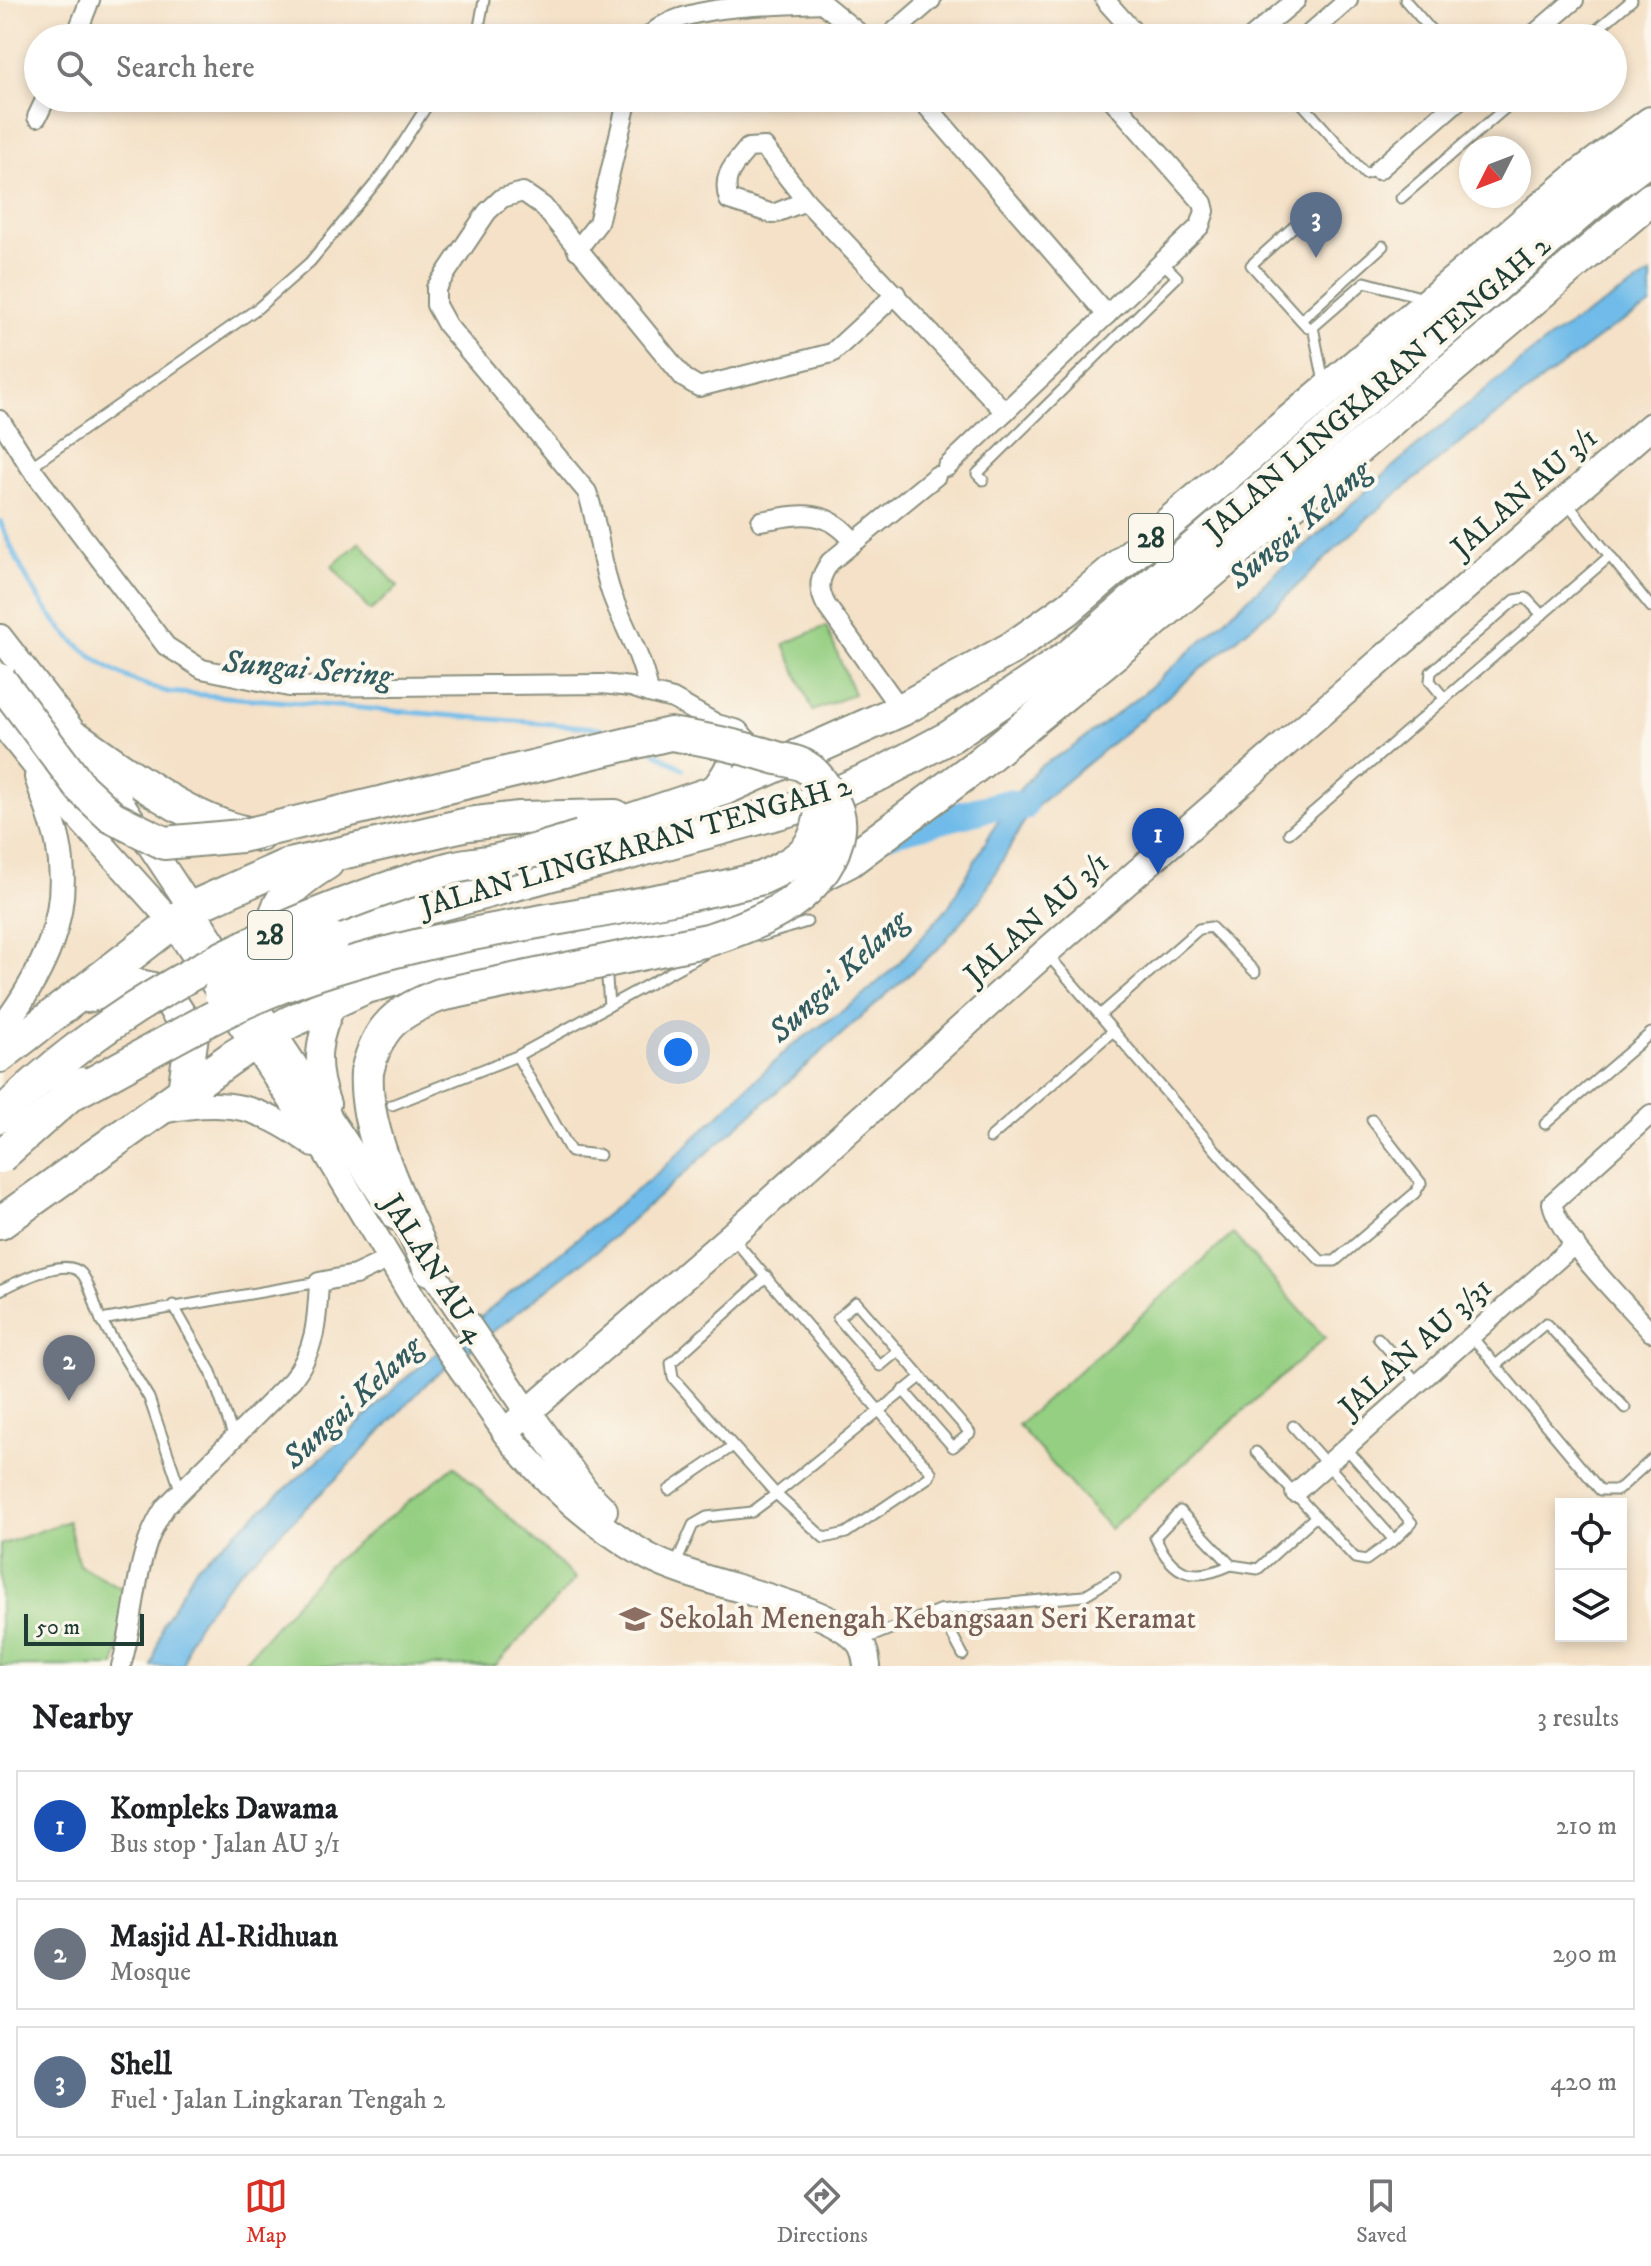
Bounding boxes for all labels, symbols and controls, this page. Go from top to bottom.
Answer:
search box [24,24,1627,112]
icon: search [52,46,96,90]
text: Search here [116,50,255,87]
north arrow [1459,136,1531,208]
pin: 3 [1290,192,1342,258]
street label: JALAN LINGKARAN TENGAH 2 [1195,227,1559,551]
street label: JALAN AU 3/1 [1442,420,1606,568]
water label: Sungai Kelang [1219,450,1382,599]
road number: 28 [1129,514,1173,562]
water label: Sungai Sering [220,643,396,698]
street label: JALAN LINGKARAN TENGAH 2 [413,768,856,927]
pin: 1 [1132,808,1184,874]
street label: JALAN AU 3/1 [955,845,1117,995]
water label: Sungai Kelang [760,900,919,1053]
road number: 28 [248,911,292,959]
your location [658,1032,698,1072]
street label: JALAN AU 4 [371,1185,494,1351]
street label: JALAN AU 3/31 [1330,1270,1500,1428]
water label: Sungai Kelang [274,1326,433,1479]
pin: 2 [43,1335,95,1401]
map controls [1555,1498,1627,1642]
button: locate [1555,1498,1627,1570]
button: layers [1555,1570,1627,1642]
place label: Sekolah Menengah Kebangsaan Seri Keramat [659,1601,1196,1638]
school or university icon: Sekolah Menengah Kebangsaan Seri Keramat [618,1602,652,1636]
scale bar [24,1610,144,1646]
text: 50 m [36,1614,80,1641]
text: Nearby [32,1697,133,1739]
text: 3 results [1537,1702,1619,1735]
text: Kompleks Dawama [110,1791,338,1828]
text: 1 [55,1810,65,1843]
text: 210 m [1556,1810,1617,1843]
text: Bus stop · Jalan AU 3/1 [110,1828,340,1861]
text: Masjid Al-Ridhuan [110,1919,338,1956]
text: 2 [54,1938,66,1971]
text: 290 m [1552,1938,1617,1971]
text: Mosque [110,1956,191,1989]
text: Shell [110,2047,172,2084]
text: 3 [55,2066,65,2099]
text: 420 m [1550,2066,1617,2099]
text: Fuel · Jalan Lingkaran Tengah 2 [110,2084,445,2117]
tab: Map [244,2174,288,2249]
tab: Directions [777,2174,868,2249]
tab: Saved [1356,2174,1407,2249]

